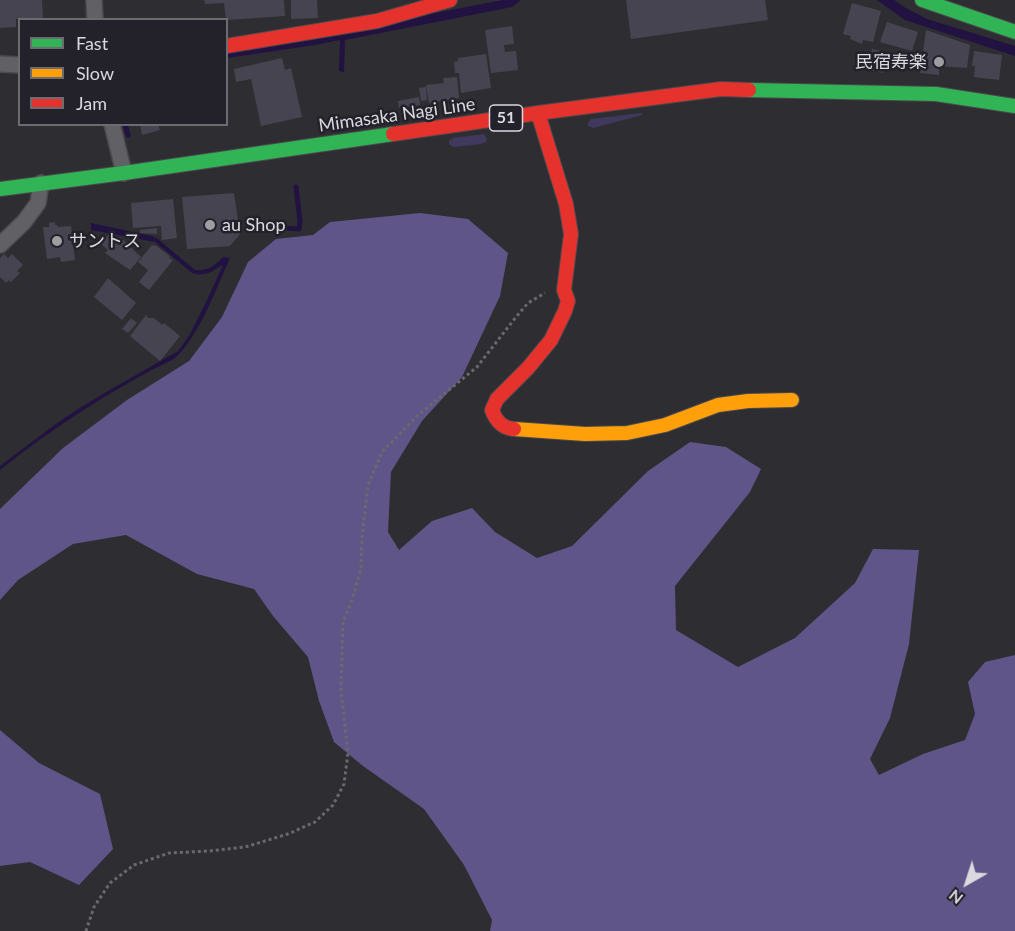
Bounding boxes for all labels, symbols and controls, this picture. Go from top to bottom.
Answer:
legend [18,18,228,126]
text: Fast [76,32,108,54]
place label: 民宿寿楽 [855,51,927,73]
marker: 民宿寿楽 [932,55,946,69]
text: Slow [76,62,114,84]
text: Jam [76,92,107,114]
street label: Mimasaka Nagi Line [317,93,477,137]
road number: 51 [490,105,522,131]
place label: au Shop [222,214,286,236]
marker: au Shop [203,218,217,232]
place label: サントス [69,230,141,252]
marker: サントス [50,234,64,248]
north arrow [937,853,997,913]
text: N [945,886,966,909]

